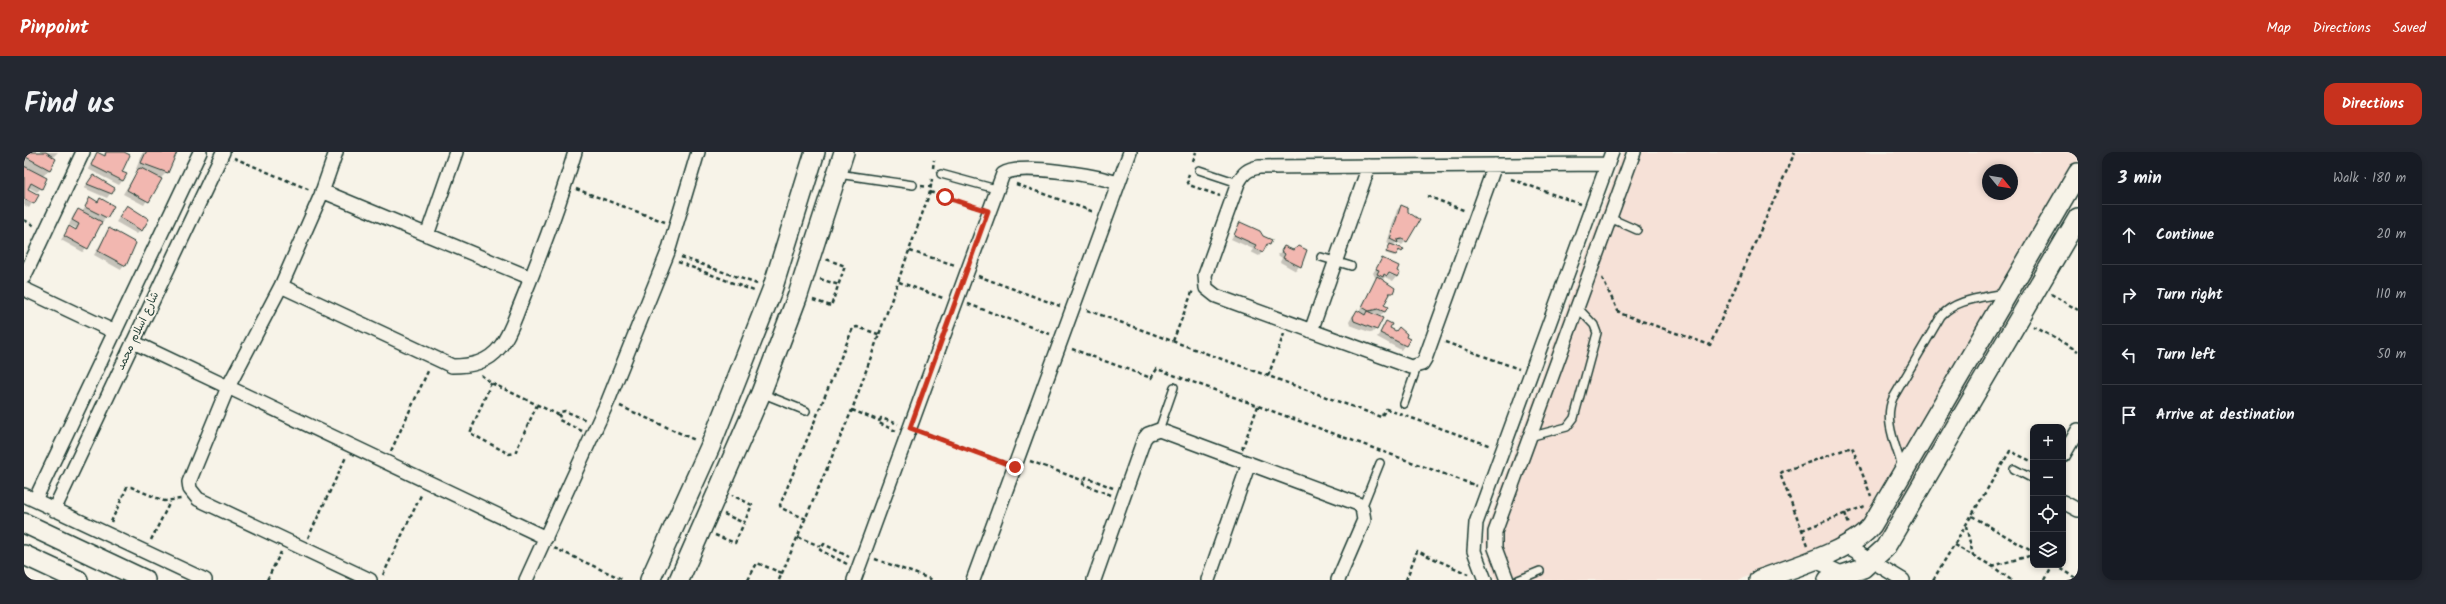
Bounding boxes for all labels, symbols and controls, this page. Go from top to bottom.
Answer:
text: Pinpoint [20,13,89,43]
text: Map [2266,17,2291,39]
text: Directions [2313,17,2371,39]
text: Saved [2393,17,2426,39]
text: Find us [24,82,115,127]
button: Directions [2324,83,2422,125]
north arrow [1982,164,2018,200]
text: 3 min [2118,165,2162,192]
text: Walk · 180 m [2333,168,2406,189]
route start [936,188,954,206]
text: Continue [2156,223,2214,247]
icon: ahead [2118,224,2140,246]
text: 20 m [2376,224,2406,245]
text: Turn right [2156,283,2223,307]
icon: right [2118,284,2140,306]
text: 110 m [2376,284,2406,305]
street label: شارع اسلام محمد [112,289,164,373]
text: Turn left [2156,343,2216,367]
icon: left [2118,344,2140,366]
text: 50 m [2377,344,2406,365]
text: Arrive at destination [2156,403,2295,427]
icon: arrive [2118,404,2140,426]
map controls [2030,424,2066,568]
button: + [2030,424,2066,460]
route end [1006,458,1024,476]
button: − [2030,460,2066,496]
button: locate [2030,496,2066,532]
button: layers [2030,532,2066,568]

